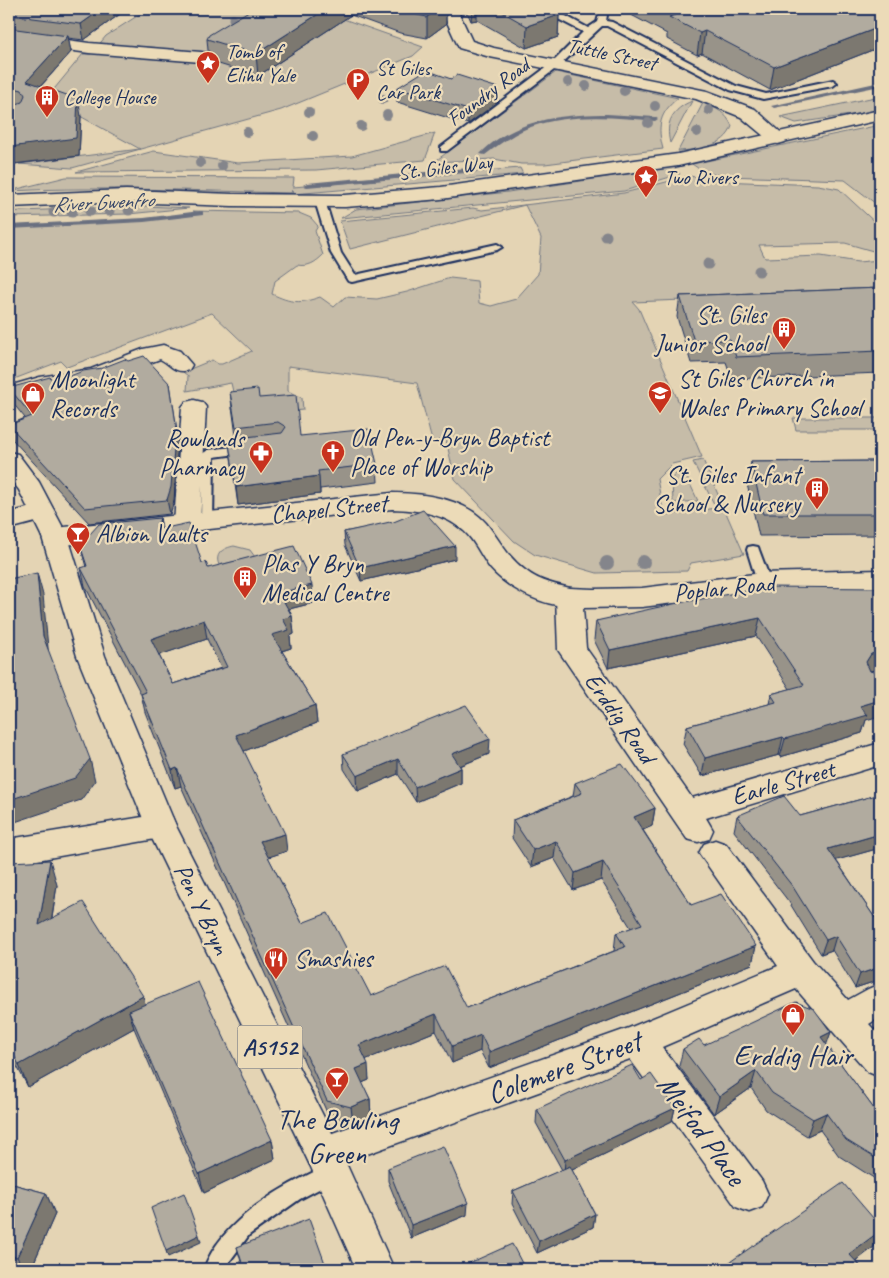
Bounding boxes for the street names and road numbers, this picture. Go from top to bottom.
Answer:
street label: Tuttle Street [565,32,662,77]
street label: Foundry Road [441,50,538,132]
street label: St. Giles Way [396,148,495,186]
street label: Chapel Street [269,487,392,531]
street label: Poplar Road [672,566,780,609]
street label: Erddig Road [577,666,665,773]
street label: Earle Street [728,752,841,813]
street label: Pen Y Bryn [166,858,238,960]
street label: Colemere Street [482,1020,650,1112]
road number: A5152 [238,1026,302,1068]
street label: Meifod Place [649,1067,756,1195]

